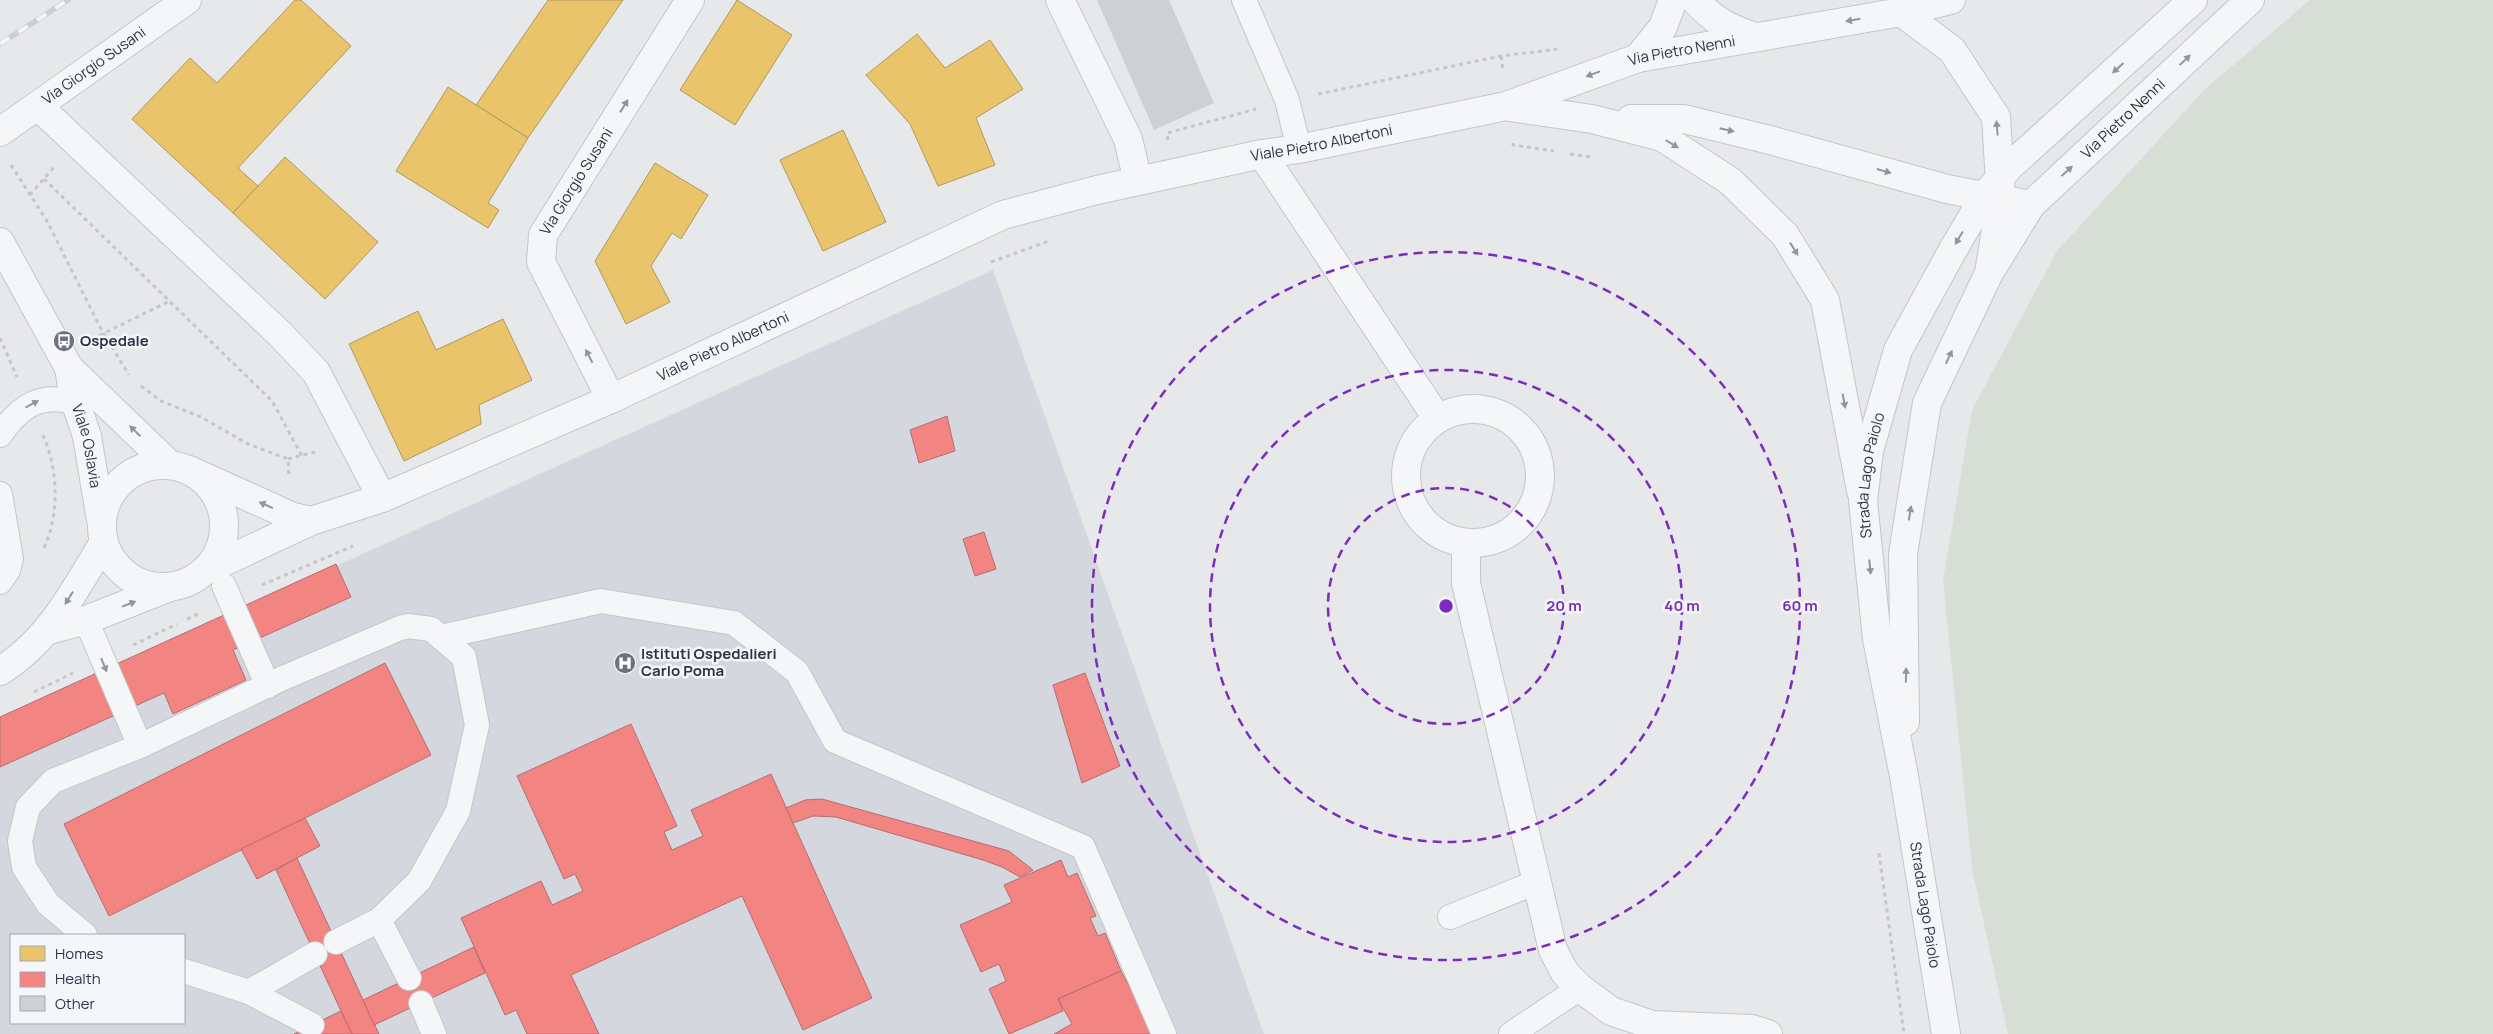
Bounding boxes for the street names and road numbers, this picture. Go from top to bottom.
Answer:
street label: Via Giorgio Susani [37,21,150,109]
street label: Via Pietro Nenni [1625,30,1737,71]
street label: Via Pietro Nenni [2076,74,2169,163]
street label: Viale Pietro Albertoni [1249,119,1394,166]
street label: Via Giorgio Susani [535,124,617,239]
street label: Viale Pietro Albertoni [653,306,792,386]
street label: Viale Oslavia [67,401,107,490]
street label: Strada Lago Paiolo [1852,410,1890,539]
street label: Strada Lago Paiolo [1905,840,1946,970]

